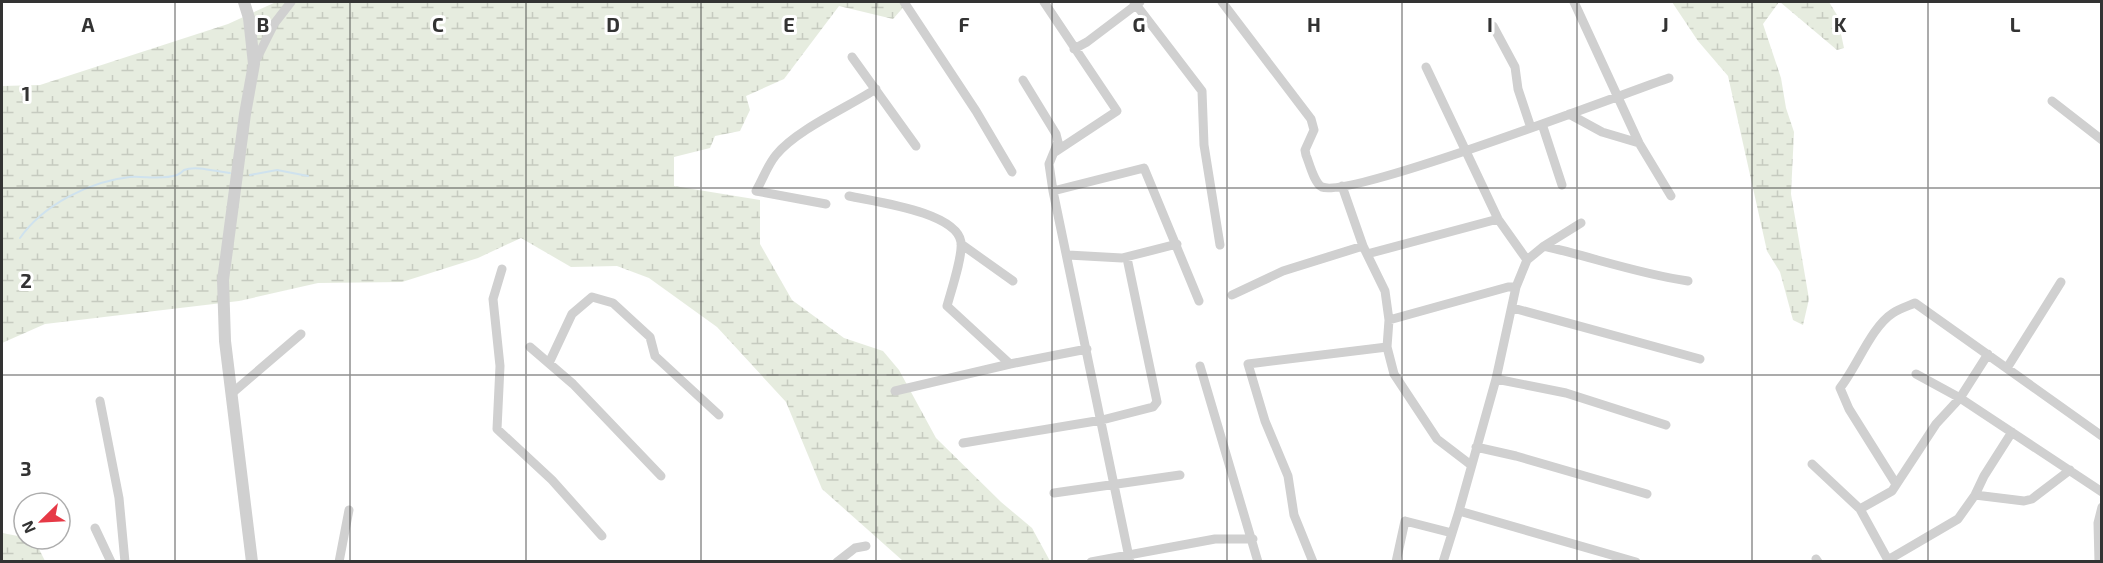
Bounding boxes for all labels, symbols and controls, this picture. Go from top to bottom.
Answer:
text: A [81,12,95,36]
text: B [257,12,269,36]
text: C [432,12,444,36]
text: D [606,12,620,36]
text: E [783,12,795,36]
text: F [958,12,970,36]
text: G [1133,12,1145,36]
text: H [1307,12,1321,36]
text: I [1487,12,1493,36]
text: J [1661,12,1669,36]
text: K [1834,12,1847,36]
text: L [2010,12,2021,36]
text: 1 [22,81,30,105]
text: 2 [20,268,32,292]
text: 3 [20,456,32,480]
north arrow [12,491,72,551]
text: N [17,518,39,536]

